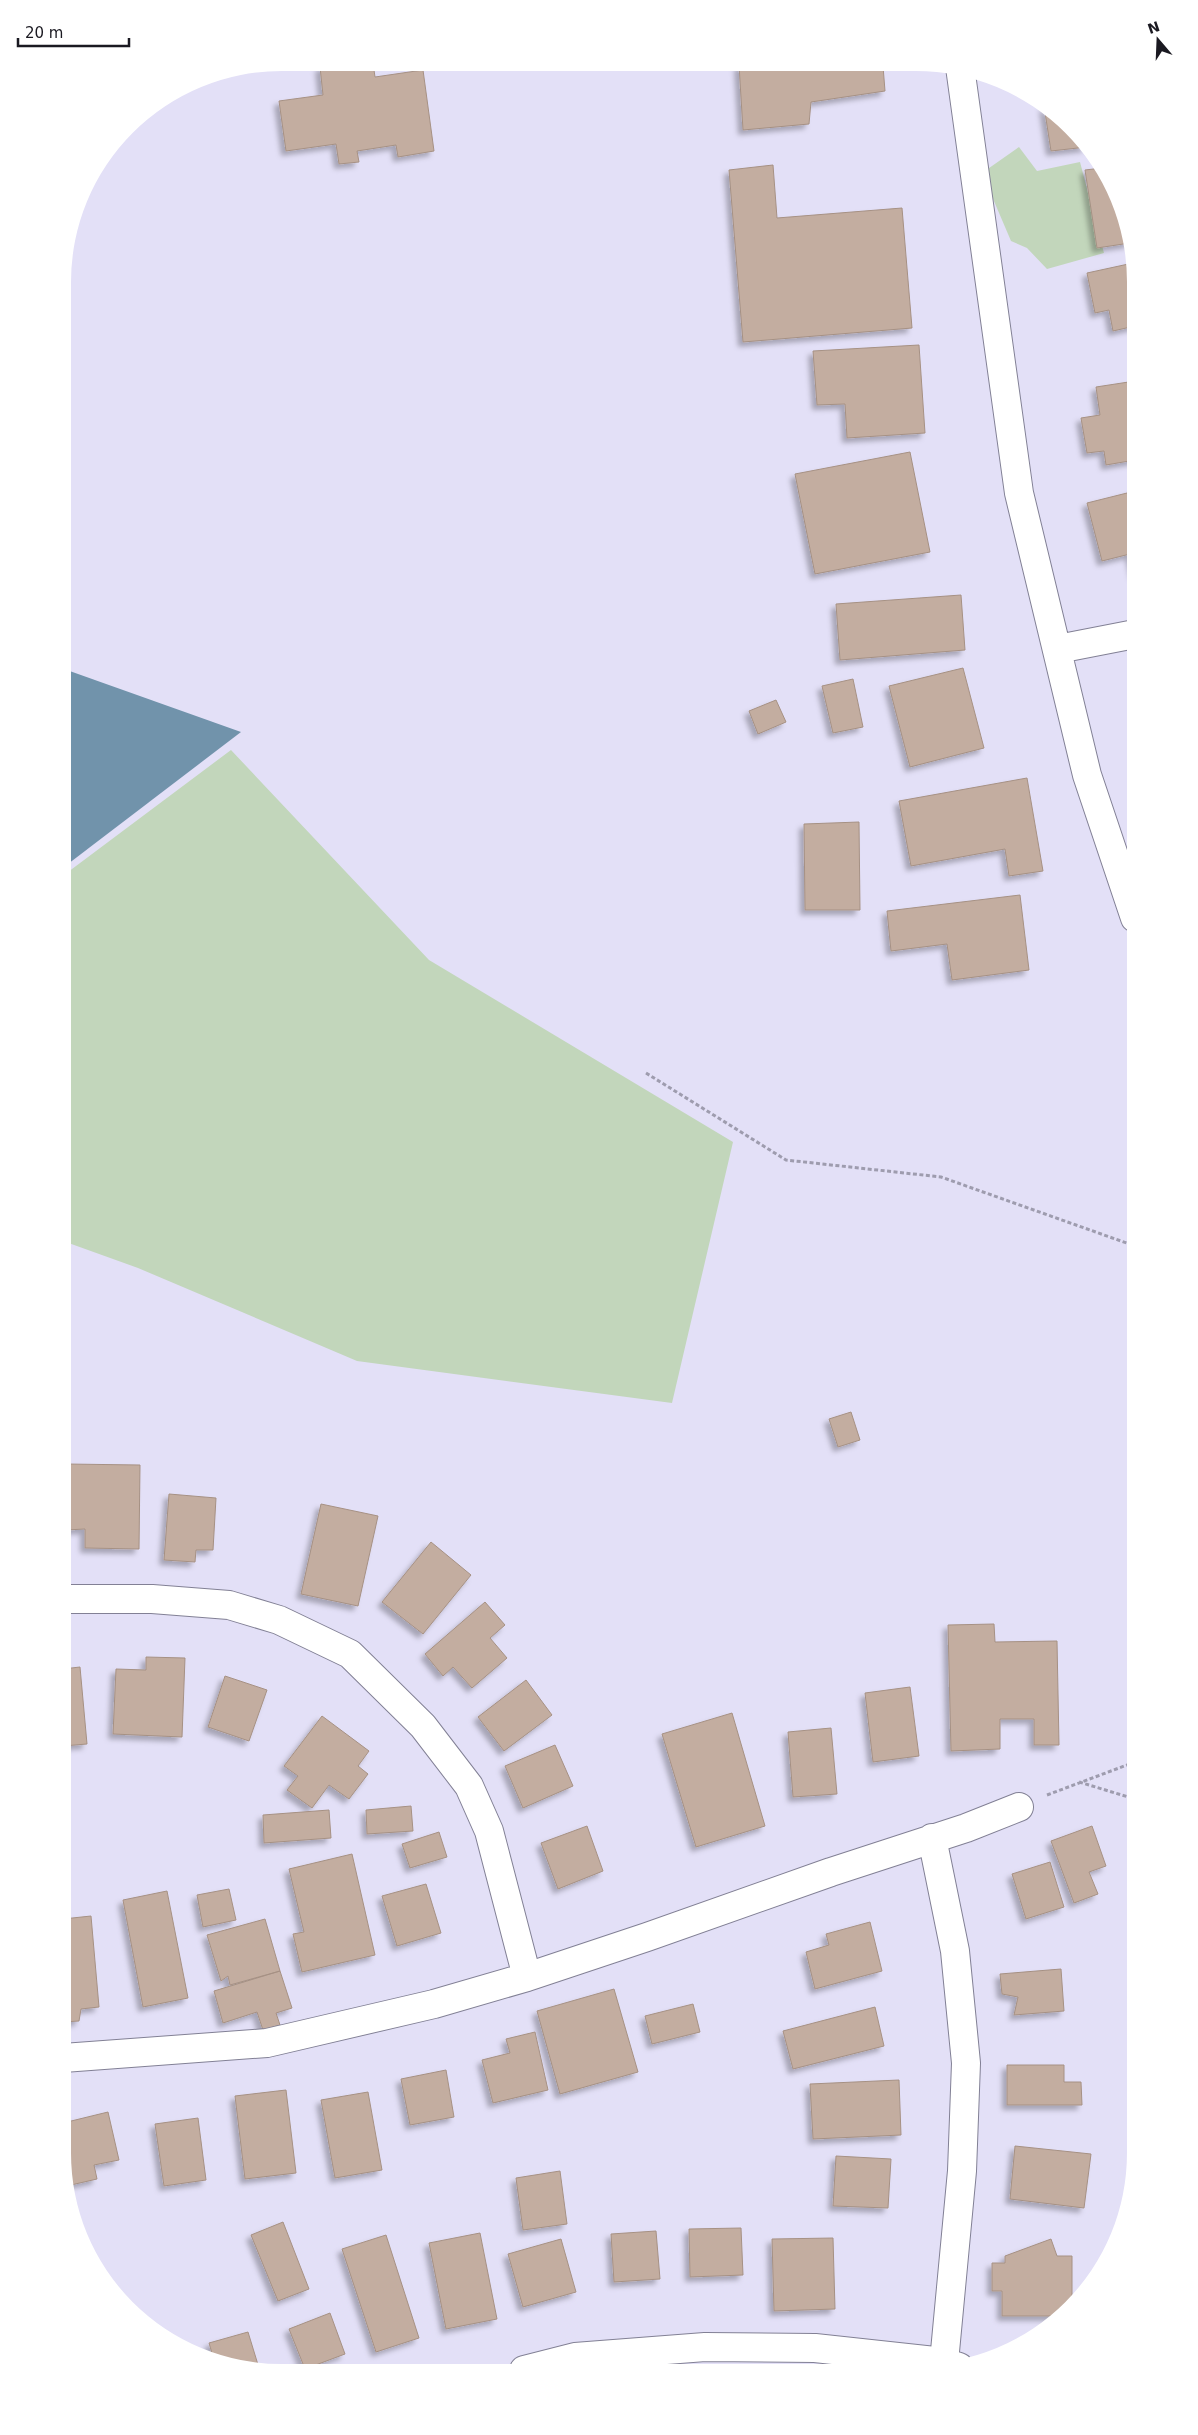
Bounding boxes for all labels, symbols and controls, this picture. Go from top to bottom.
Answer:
scale bar [18,15,129,47]
north arrow [1133,15,1183,65]
text: N [1146,18,1162,37]
text: 20 m [25,24,63,42]

